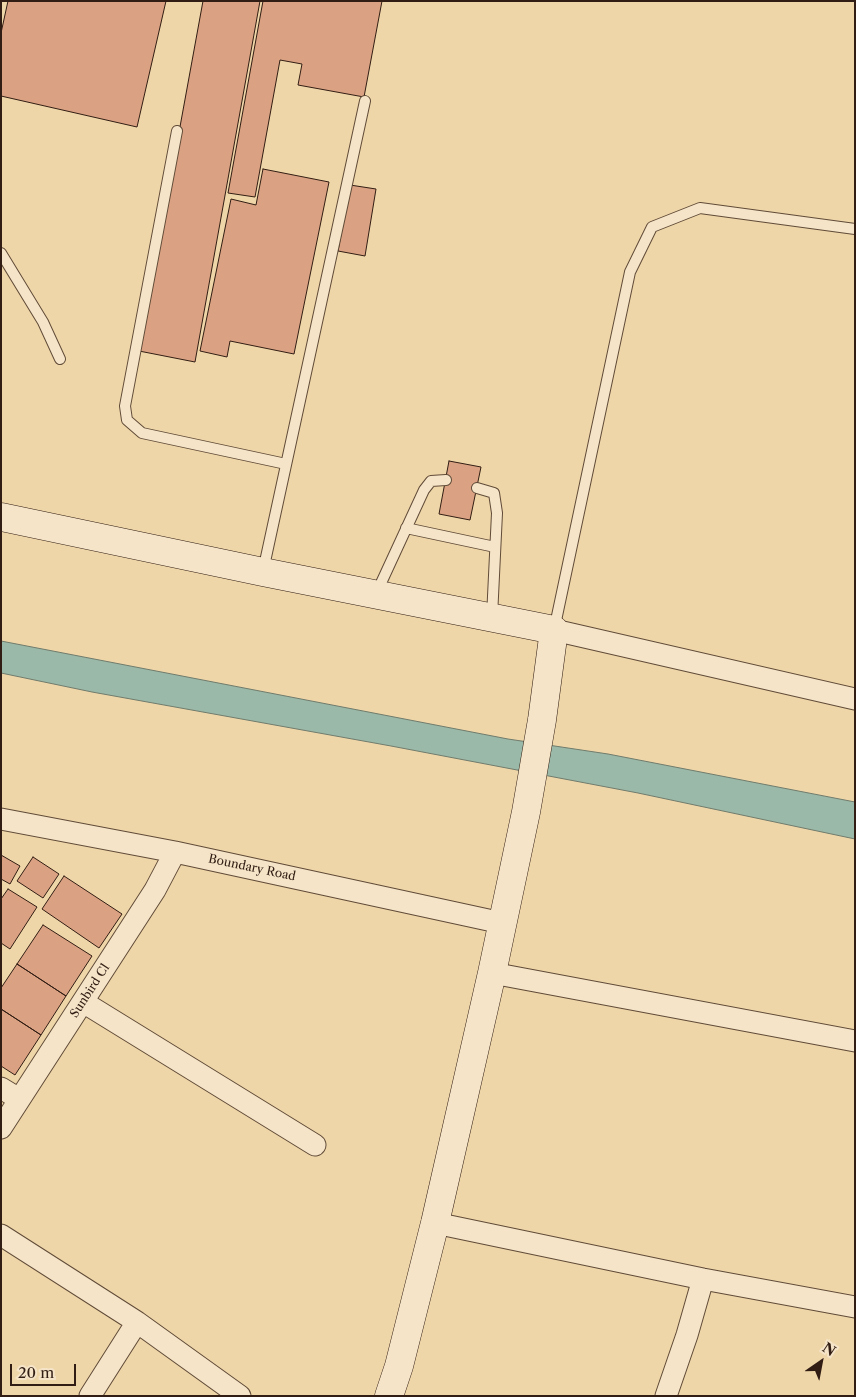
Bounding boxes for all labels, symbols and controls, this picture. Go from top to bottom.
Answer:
street label: Boundary Road [207,852,297,884]
street label: Sunbird Cl [67,961,113,1021]
north arrow [796,1337,846,1387]
text: N [819,1339,839,1360]
scale bar [12,1354,79,1386]
text: 20 m [18,1363,54,1382]

